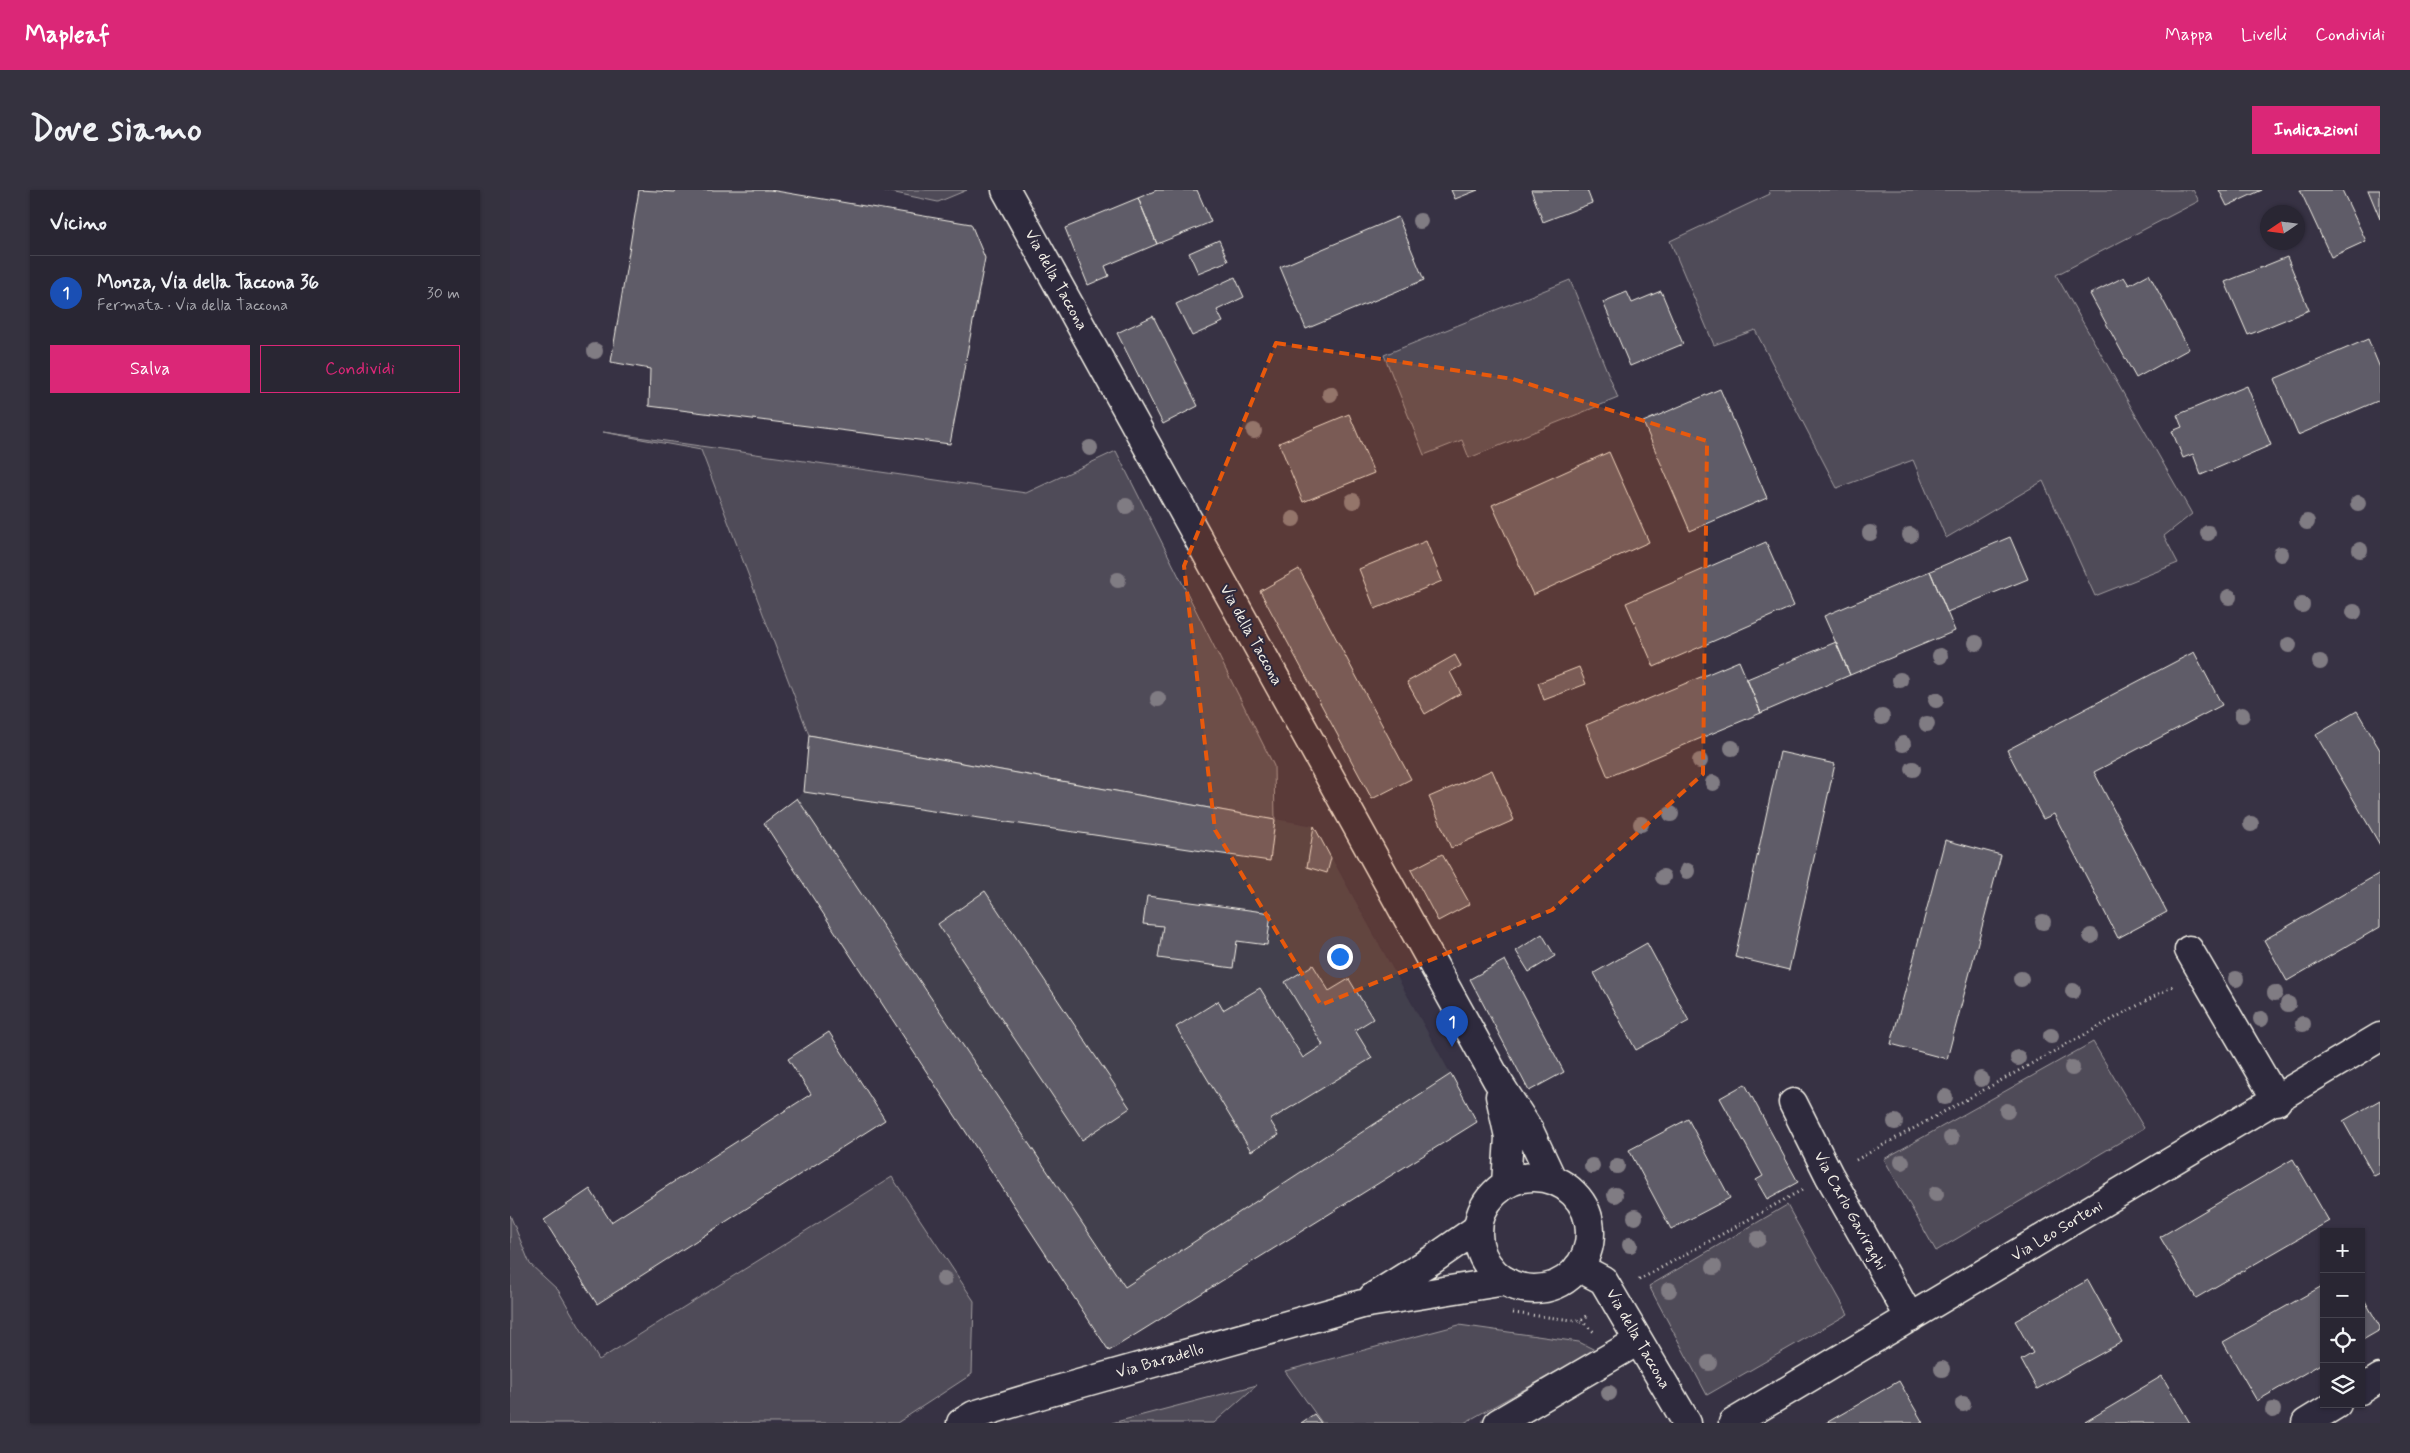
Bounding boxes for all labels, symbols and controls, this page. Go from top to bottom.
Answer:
text: Mapleaf [25,20,110,51]
text: Mappa [2165,23,2213,47]
text: Livelli [2241,23,2287,47]
text: Condividi [2315,23,2385,47]
button: Indicazioni [2252,106,2380,154]
text: Dove siamo [30,107,202,153]
north arrow [2260,205,2305,250]
text: Vicino [50,209,107,237]
street label: Via della Taccona [1019,226,1093,335]
text: Monza, Via della Taccona 36 [97,270,319,295]
text: 1 [62,283,70,304]
text: 30 m [427,283,460,304]
text: Fermata · Via della Taccona [97,295,288,316]
button: Salva [50,345,250,393]
button: Condividi [260,345,460,393]
street label: Via della Taccona [1214,581,1288,690]
your location [1327,944,1353,970]
pin: 1 [1436,1006,1468,1047]
street label: Via Carlo Gaviraghi [1809,1148,1891,1274]
street label: Via Leo Sorteni [2007,1195,2107,1267]
map controls [2320,1228,2365,1408]
button: + [2320,1228,2365,1273]
button: − [2320,1273,2365,1318]
street label: Via della Taccona [1601,1285,1675,1393]
button: locate [2320,1318,2365,1363]
street label: Via Baradello [1114,1338,1206,1384]
button: layers [2320,1363,2365,1408]

